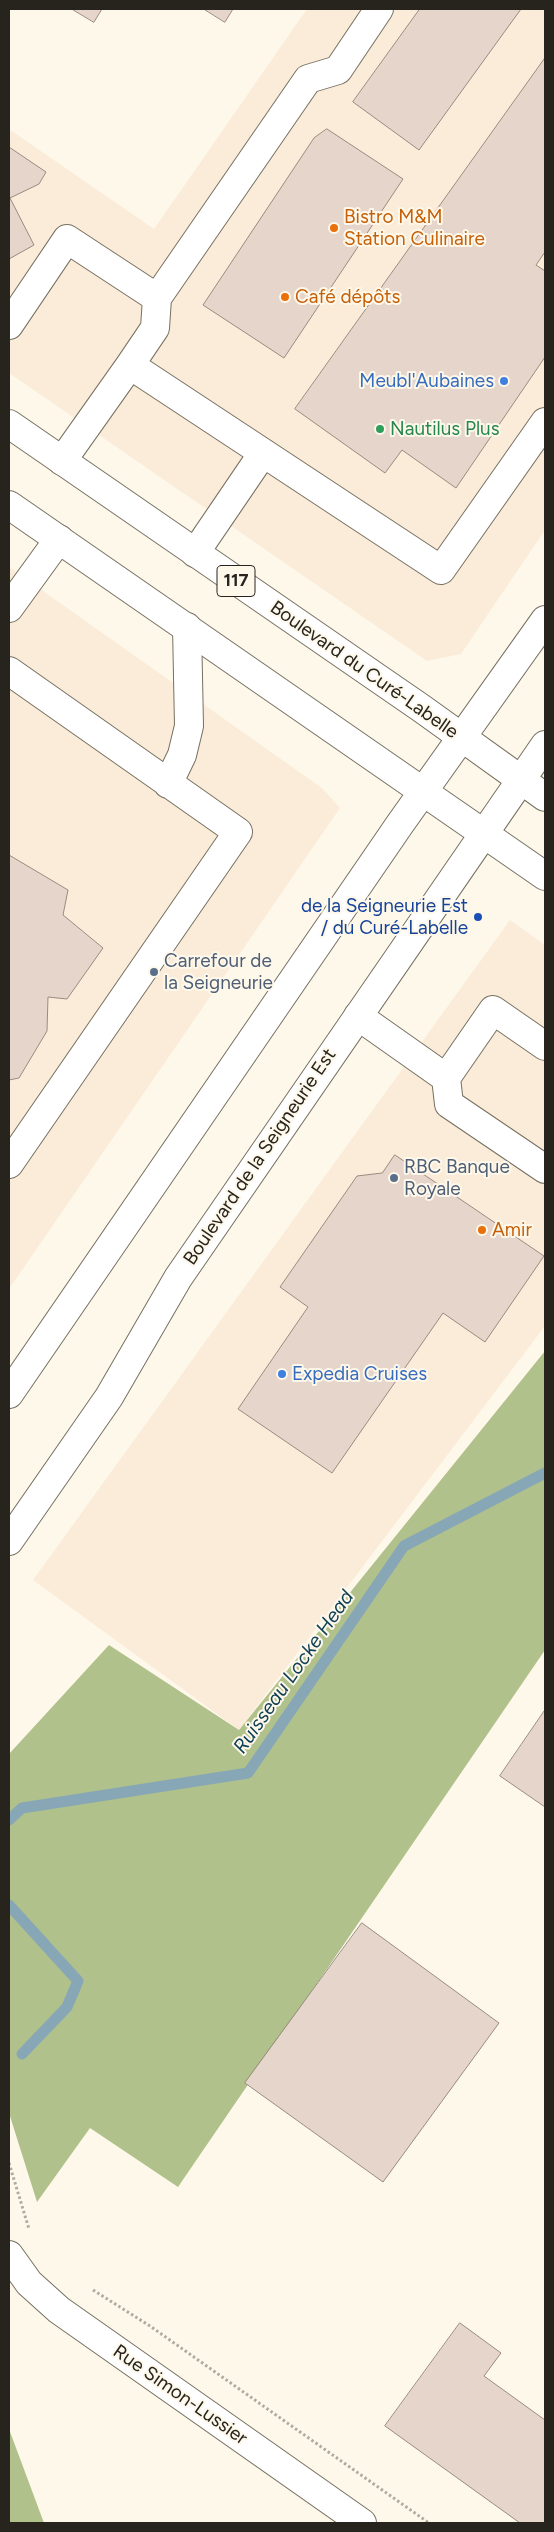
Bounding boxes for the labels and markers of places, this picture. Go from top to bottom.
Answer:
place label: Bistro M&M Station Culinaire [344,206,485,250]
marker: Bistro M&M Station Culinaire [328,222,340,234]
place label: Café dépôts [295,286,400,308]
marker: Café dépôts [279,291,291,303]
place label: Meubl'Aubaines [359,370,494,392]
marker: Meubl'Aubaines [498,375,510,387]
place label: Nautilus Plus [390,418,500,440]
marker: Nautilus Plus [374,423,386,435]
place label: de la Seigneurie Est / du Curé-Labelle [301,895,468,939]
marker: de la Seigneurie Est / du Curé-Labelle [472,911,484,923]
place label: Carrefour de la Seigneurie [164,950,273,994]
marker: Carrefour de la Seigneurie [148,966,160,978]
place label: RBC Banque Royale [404,1156,510,1200]
marker: RBC Banque Royale [388,1172,400,1184]
place label: Amir [492,1219,532,1241]
marker: Amir [476,1224,488,1236]
place label: Expedia Cruises [292,1363,427,1385]
marker: Expedia Cruises [276,1368,288,1380]

